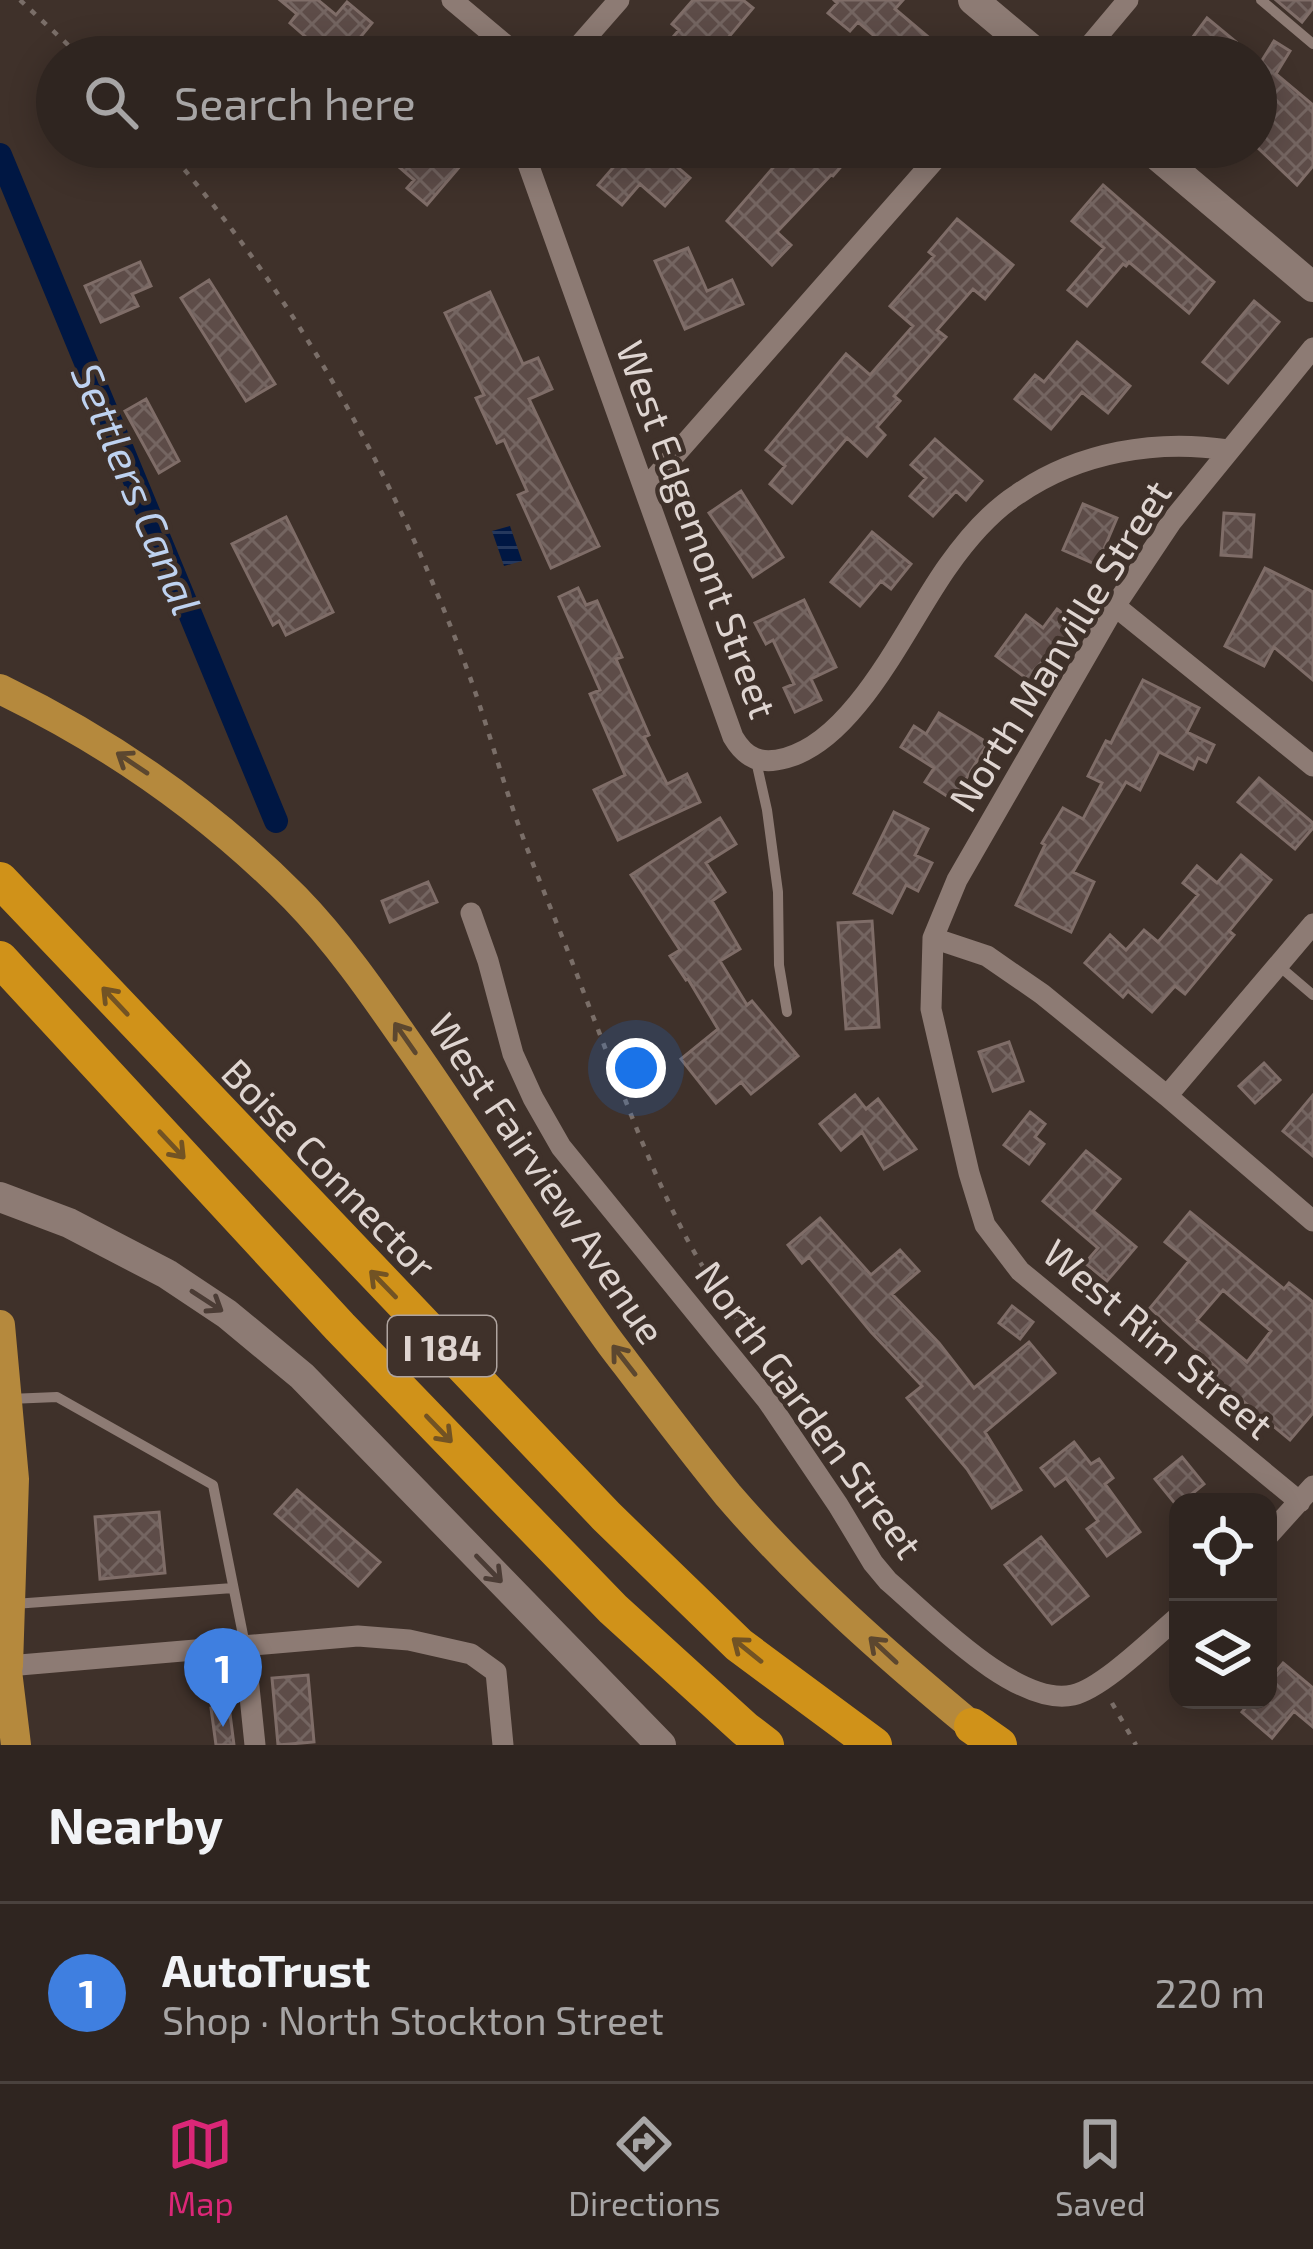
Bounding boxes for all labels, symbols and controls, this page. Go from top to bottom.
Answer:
search box [36,36,1277,168]
icon: search [78,69,144,135]
text: Search here [174,75,416,129]
street label: West Edgemont Street [608,334,788,724]
water label: Settlers Canal [63,355,213,621]
street label: North Manville Street [938,471,1180,819]
one-way arrow [116,750,150,775]
one-way arrow [101,987,129,1016]
street label: West Fairview Avenue [420,1004,676,1352]
one-way arrow [393,1022,418,1055]
your location [606,1038,666,1098]
street label: Boise Connector [213,1048,447,1288]
one-way arrow [157,1130,185,1159]
street label: West Rim Street [1034,1228,1284,1448]
street label: North Garden Street [686,1251,934,1567]
one-way arrow [369,1270,397,1299]
one-way arrow [190,1288,224,1313]
road number: I 184 [388,1316,496,1376]
one-way arrow [611,1345,638,1377]
one-way arrow [424,1414,452,1443]
map controls [1169,1493,1277,1709]
button: locate [1169,1493,1277,1601]
one-way arrow [474,1554,502,1584]
button: layers [1169,1601,1277,1709]
pin: 1 [184,1628,262,1727]
one-way arrow [731,1637,763,1664]
one-way arrow [869,1637,899,1665]
text: Nearby [48,1793,223,1854]
text: AutoTrust [162,1942,371,1996]
text: 1 [79,1969,95,2016]
text: 220 m [1155,1969,1265,2016]
text: Shop · North Stockton Street [162,1996,664,2043]
tab: Map [167,2111,234,2223]
tab: Directions [568,2111,720,2223]
tab: Saved [1055,2111,1146,2223]

